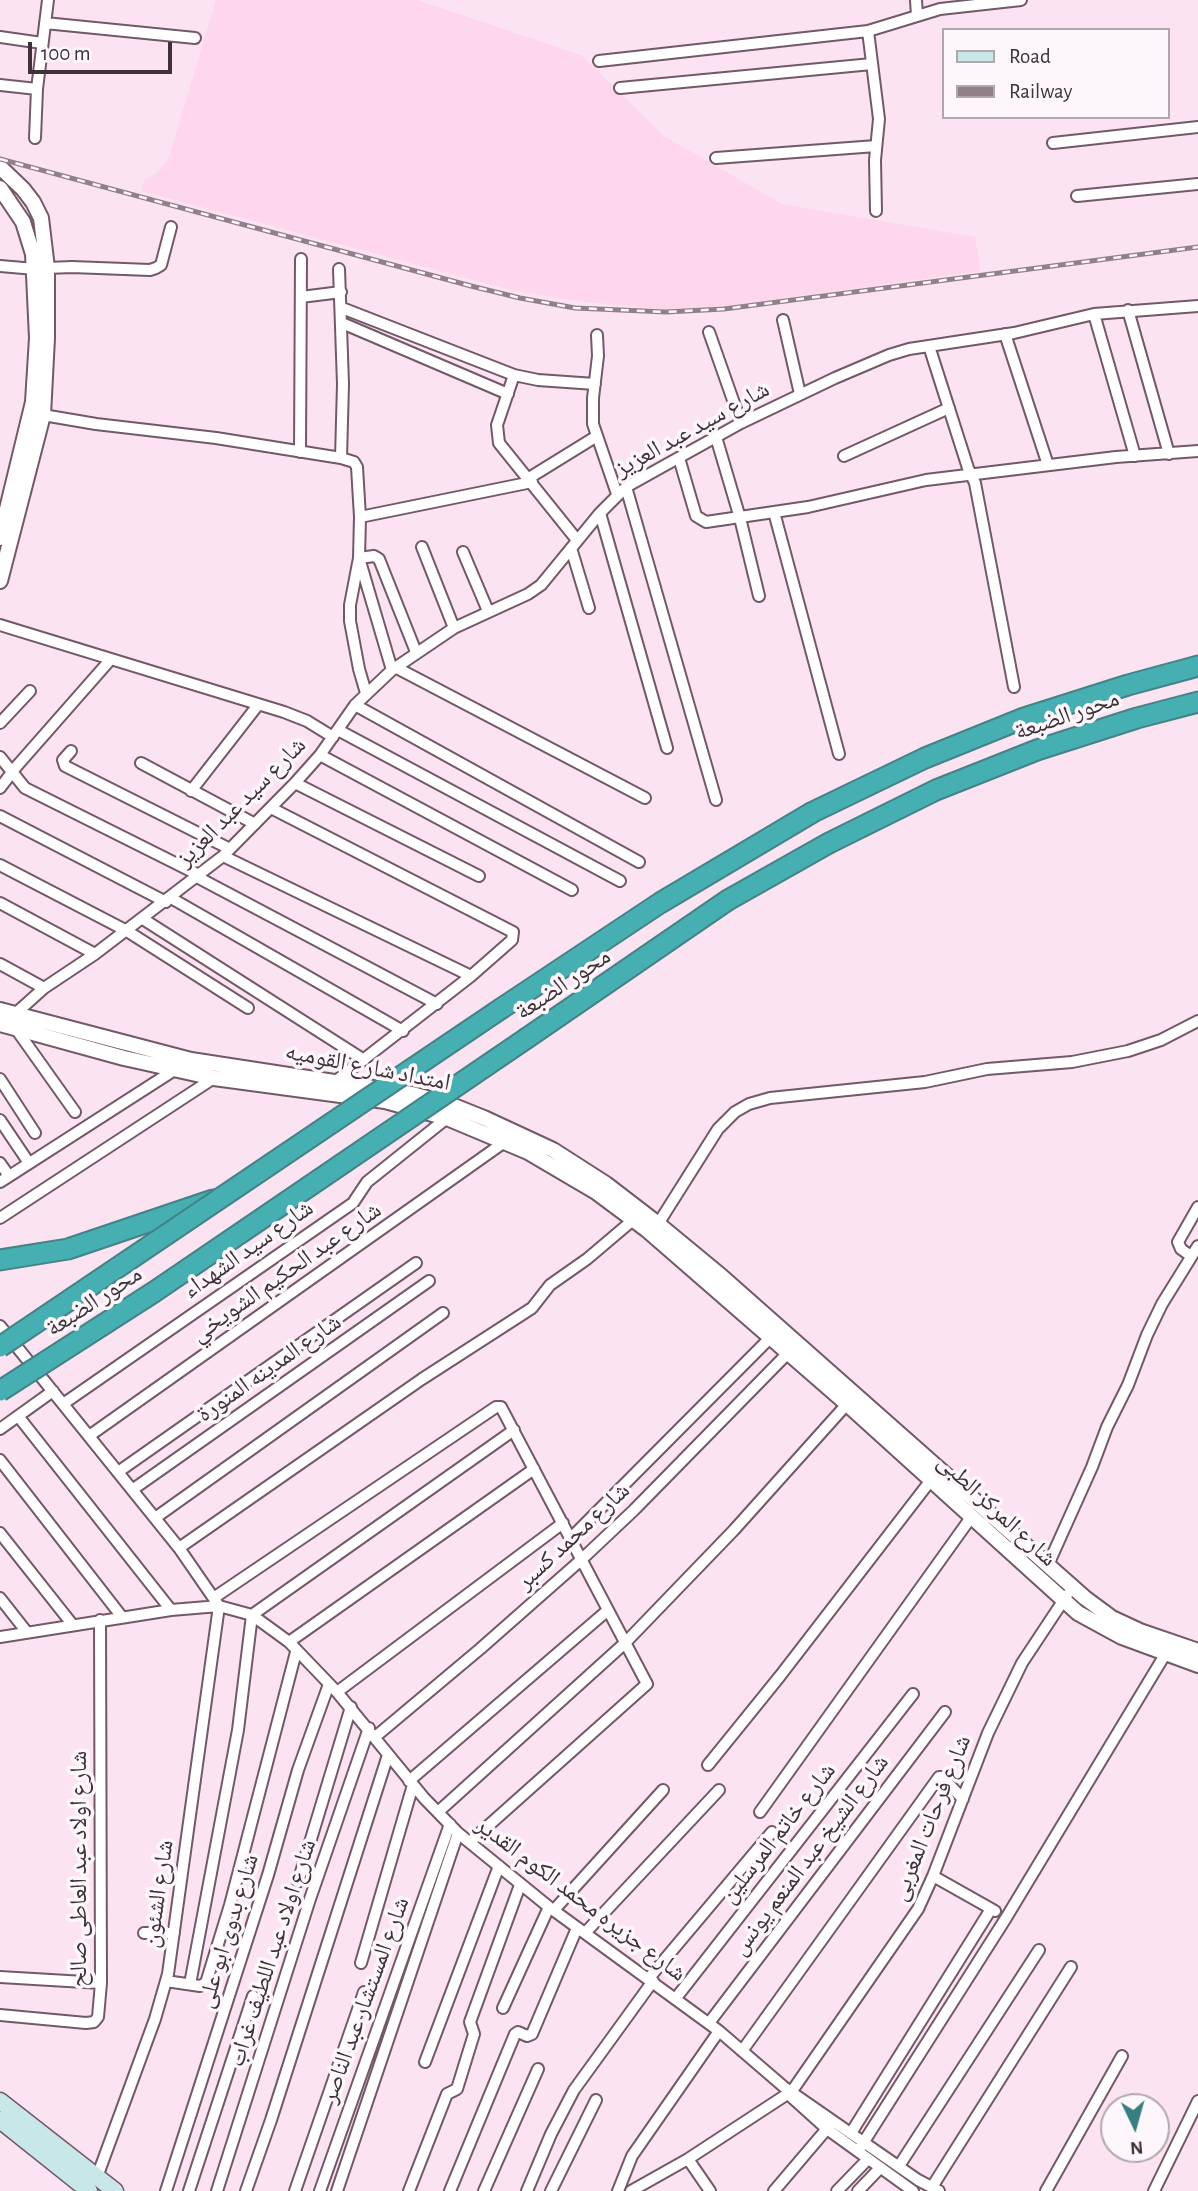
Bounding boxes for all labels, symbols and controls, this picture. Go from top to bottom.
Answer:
scale bar [32,28,175,72]
legend [942,28,1170,119]
text: 100 m [41,43,91,64]
text: Road [1009,46,1051,67]
text: Railway [1009,81,1072,102]
street label: شارع سيد عبد العزيز [610,375,774,483]
street label: محور الضبعة [1011,684,1123,746]
street label: شارع سيد عبد العزيز [170,731,312,873]
street label: محور الضبعة [510,942,616,1026]
street label: امتداد شارع القوميه [283,1037,453,1097]
street label: شارع سيد الشهداء [177,1193,319,1305]
street label: شارع عبد الحكيم الشويخي [185,1195,387,1349]
street label: محور الضبعة [41,1259,147,1343]
street label: شارع المدينه المنورة [191,1308,347,1428]
street label: شارع المركز الطبى [931,1447,1063,1573]
street label: شارع محمد كسبر [510,1476,636,1596]
street label: شارع فرحات المغربى [885,1731,977,1905]
street label: شارع الشيخ عبد المنعم يونس [725,1749,895,1961]
street label: شارع اولاد عبد العاطى صالح [65,1751,93,1987]
street label: شارع خاتم المرسلين [714,1757,842,1909]
street label: شارع جزيره محمد الكوم القدير [470,1810,692,1988]
street label: شارع اولاد عبد اللطيف غراب [222,1836,322,2070]
street label: شارع الشئون [136,1838,180,1950]
street label: شارع بدوى ابو على [191,1850,265,2012]
street label: شارع المستشار عبد الناصر [314,1893,416,2107]
north arrow [1100,2093,1170,2163]
text: N [1129,2137,1144,2157]

